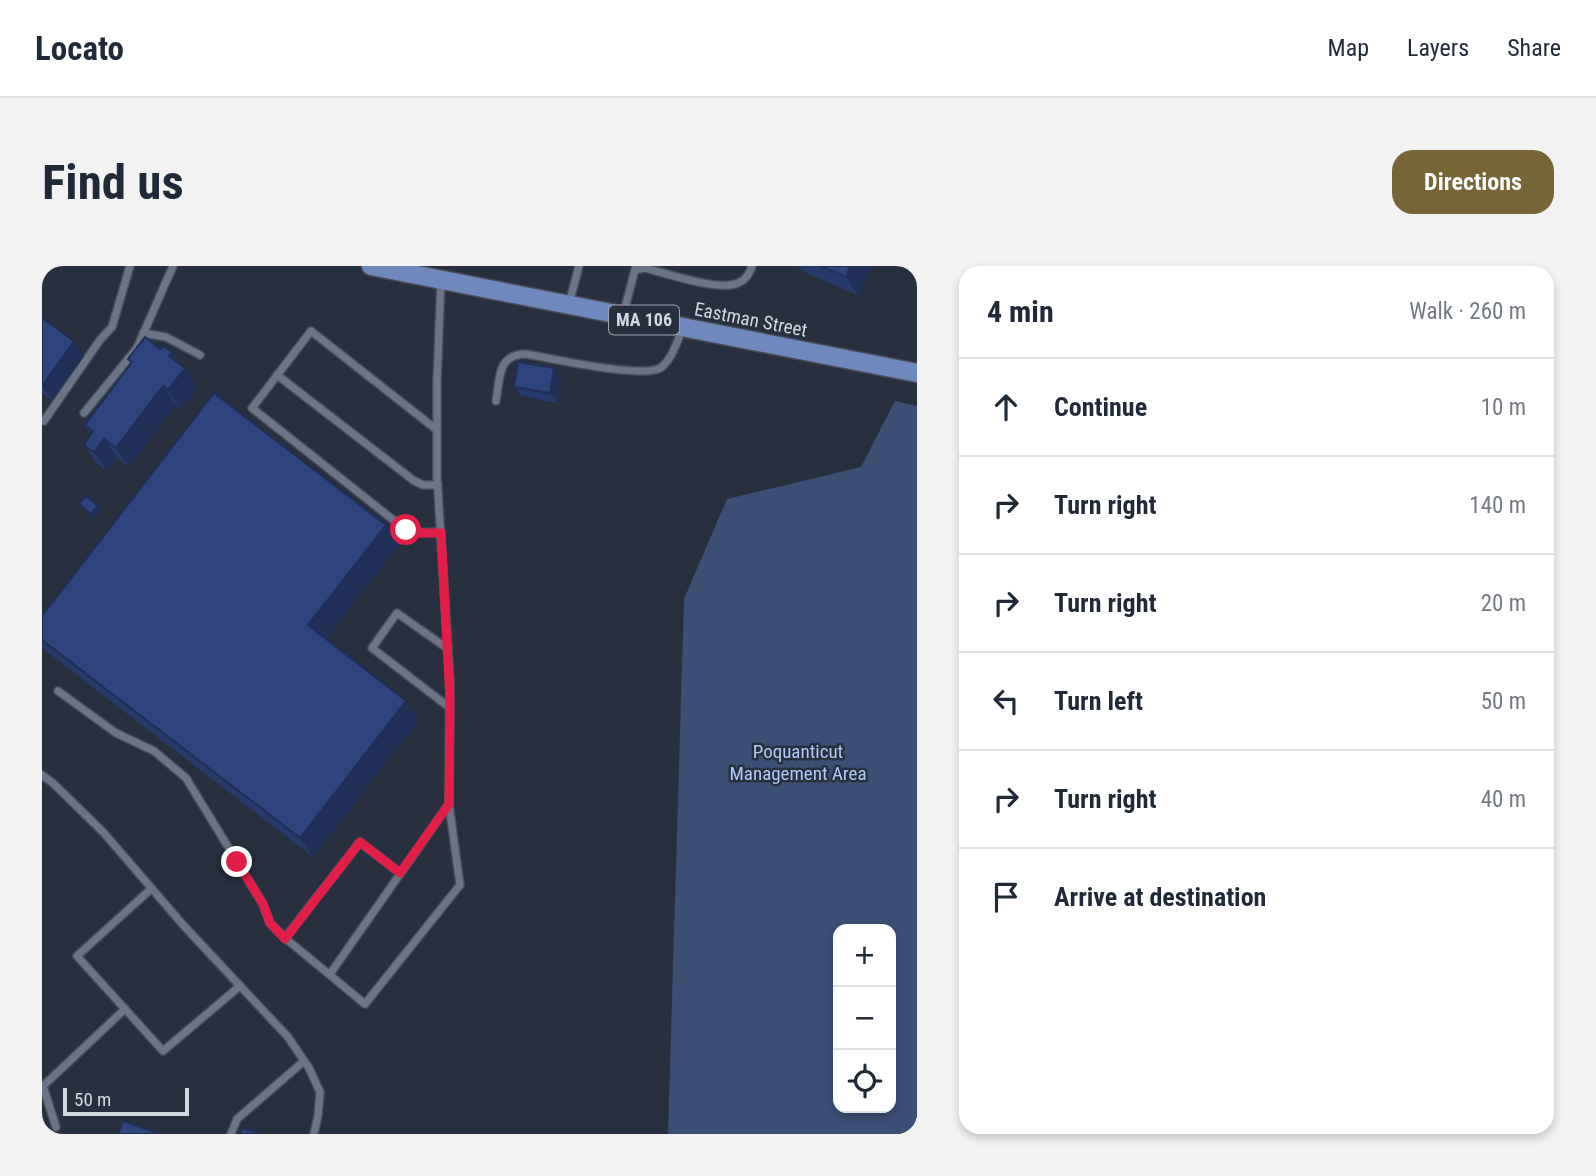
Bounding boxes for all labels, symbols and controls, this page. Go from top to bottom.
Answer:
text: Locato [35,29,124,68]
text: Map [1328,34,1369,62]
text: Layers [1407,34,1469,62]
text: Share [1507,34,1561,62]
button: Directions [1392,150,1554,214]
text: Find us [42,154,184,211]
text: 4 min [987,294,1054,329]
street label: Eastman Street [693,297,809,342]
text: Walk · 260 m [1409,298,1526,325]
road number: MA 106 [609,306,679,334]
icon: ahead [987,388,1025,426]
text: Continue [1054,392,1147,422]
text: 10 m [1481,394,1526,421]
icon: right [987,486,1025,524]
text: Turn right [1054,490,1156,520]
text: 140 m [1469,492,1526,519]
route start [390,514,421,545]
icon: right [987,584,1025,622]
text: Turn right [1054,588,1156,618]
text: 20 m [1481,590,1526,617]
icon: left [987,682,1025,720]
text: Turn left [1054,686,1143,716]
text: 50 m [1481,688,1526,715]
park label: Poquanticut Management Area [729,740,867,785]
icon: right [987,780,1025,818]
text: Turn right [1054,784,1156,814]
text: 40 m [1481,786,1526,813]
route end [221,846,252,877]
icon: arrive [987,878,1025,916]
text: Arrive at destination [1054,882,1266,912]
map controls [833,924,896,1113]
button: + [833,924,896,987]
button: − [833,987,896,1050]
button: locate [833,1050,896,1113]
scale bar [63,1085,189,1117]
text: 50 m [74,1088,111,1111]

